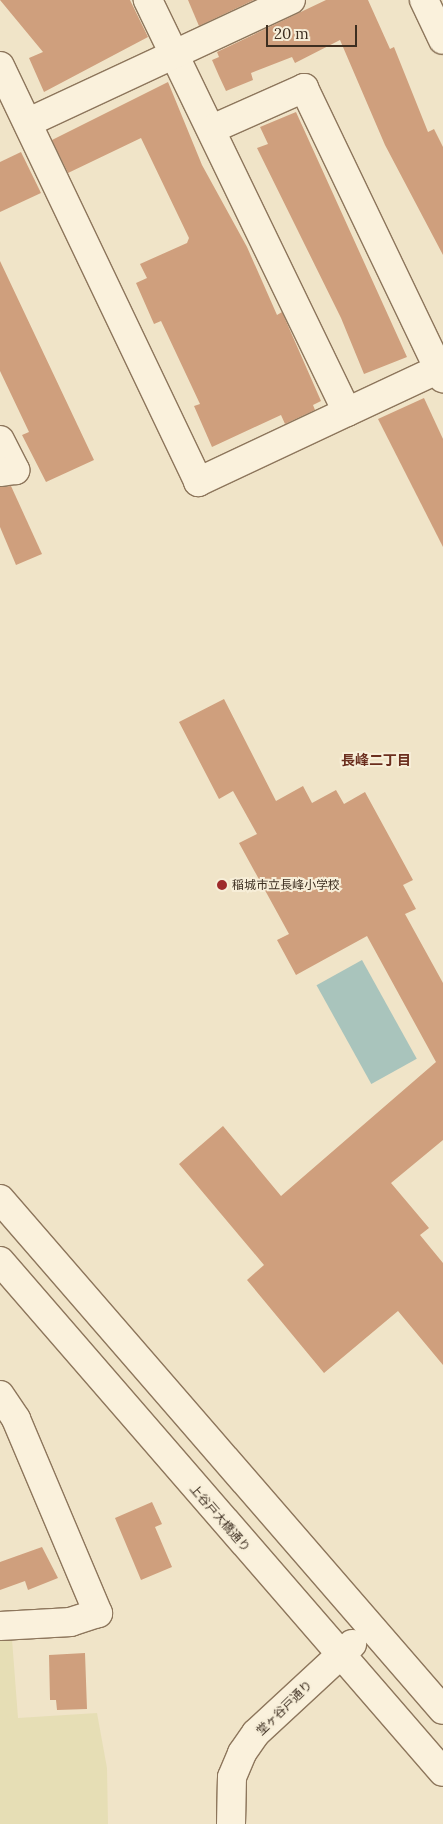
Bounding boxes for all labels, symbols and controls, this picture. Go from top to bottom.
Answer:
scale bar [268,15,359,47]
text: 20 m [274,24,309,43]
district label: 長峰二丁目 [341,752,411,768]
place label: 稲城市立長峰小学校 [232,878,340,892]
marker: 稲城市立長峰小学校 [216,879,228,891]
street label: 上谷戸大橋通り [187,1482,253,1554]
street label: 堂ヶ谷戸通り [253,1678,315,1738]

